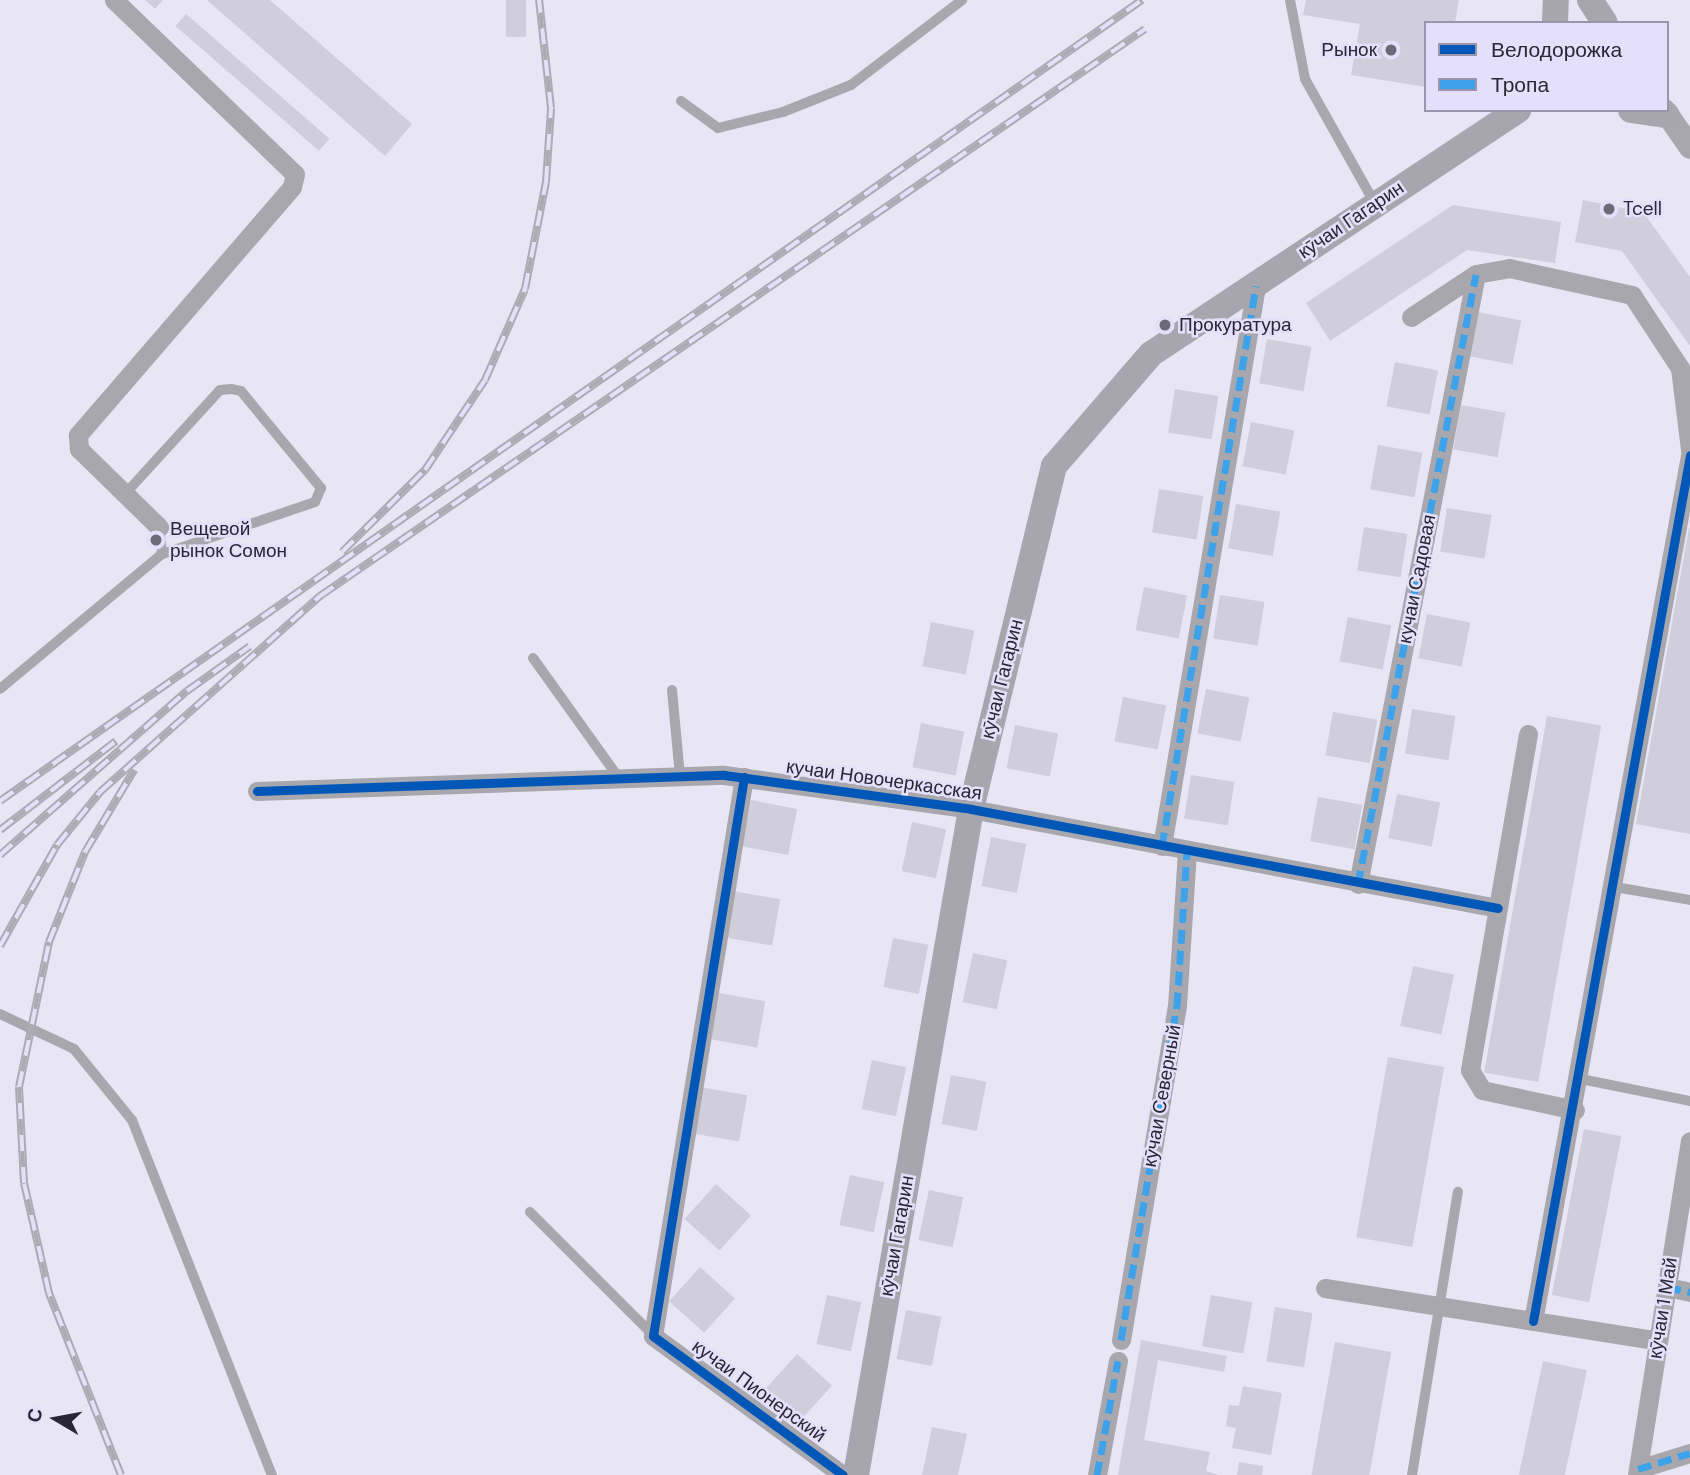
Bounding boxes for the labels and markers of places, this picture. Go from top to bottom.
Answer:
place label: Рынок [1321,39,1377,61]
marker: Рынок [1383,42,1399,58]
place label: Tcell [1623,198,1662,220]
marker: Tcell [1601,201,1617,217]
place label: Прокуратура [1179,314,1292,336]
marker: Прокуратура [1157,317,1173,333]
place label: Вещевой рынок Сомон [170,518,287,562]
marker: Вещевой рынок Сомон [148,532,164,548]

